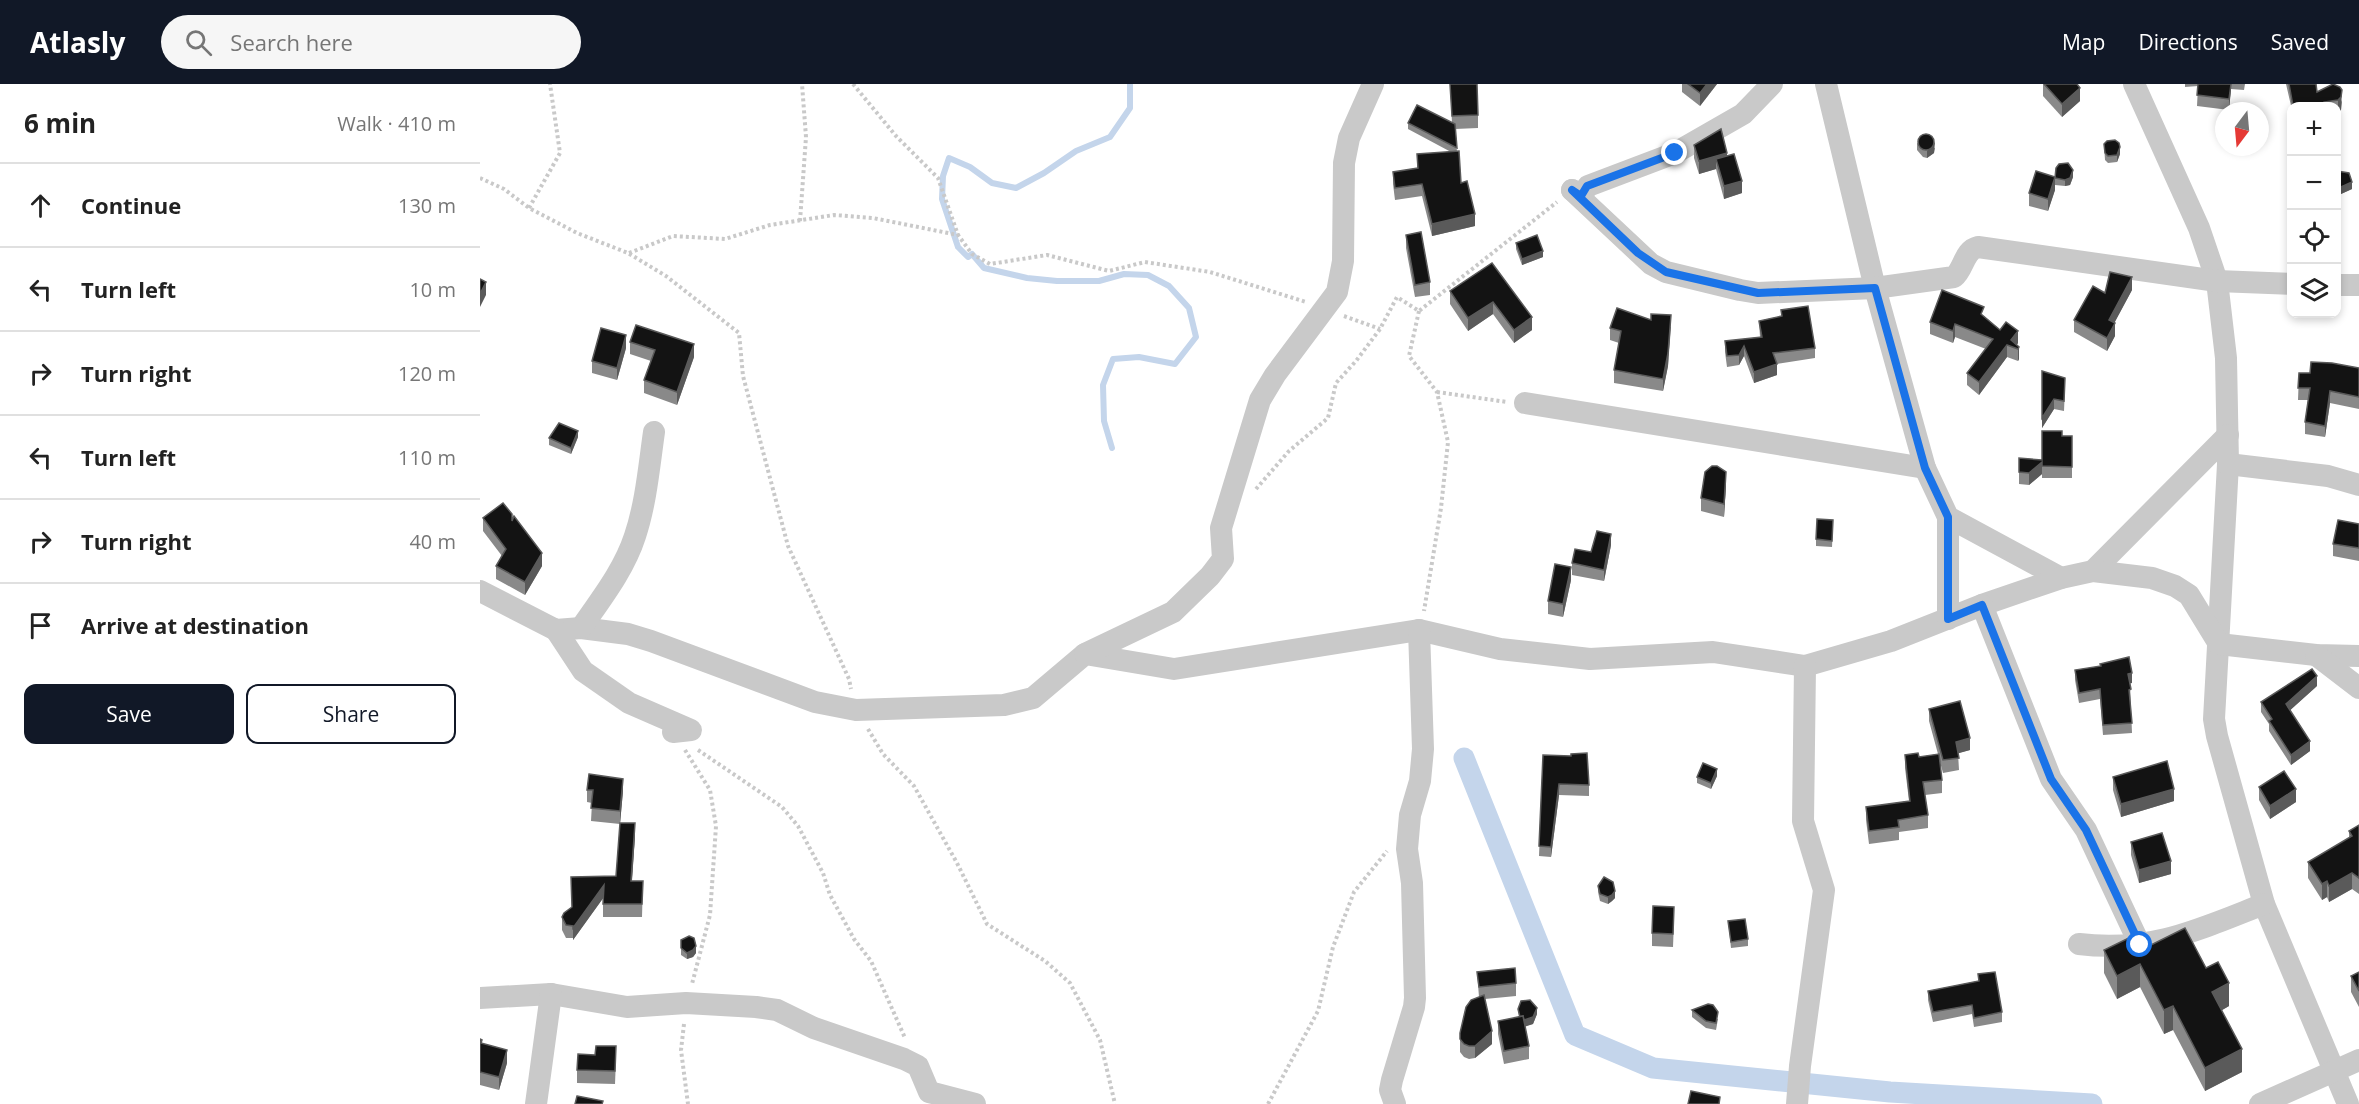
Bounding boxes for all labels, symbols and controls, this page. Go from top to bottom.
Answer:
search box [161,15,581,69]
text: Atlasly [30,23,125,61]
icon: search [182,26,215,59]
text: Search here [230,27,353,57]
text: Map [2062,28,2105,56]
text: Directions [2138,28,2238,56]
text: Saved [2271,28,2329,56]
north arrow [2215,102,2269,156]
map controls [2287,102,2341,318]
button: + [2287,102,2341,156]
text: 6 min [24,105,96,141]
text: Walk · 410 m [337,110,456,137]
route end [1661,139,1687,165]
button: − [2287,156,2341,210]
icon: ahead [24,189,57,222]
text: Continue [81,190,181,220]
text: 130 m [398,192,456,219]
button: locate [2287,210,2341,264]
button: layers [2287,264,2341,318]
icon: left [24,273,57,306]
text: Turn left [81,274,176,304]
text: 10 m [409,276,456,303]
icon: right [24,357,57,390]
text: Turn right [81,358,192,388]
text: 120 m [398,360,456,387]
icon: left [24,441,57,474]
text: Turn left [81,442,176,472]
text: 110 m [398,444,456,471]
icon: right [24,525,57,558]
text: Turn right [81,526,192,556]
text: 40 m [409,528,456,555]
icon: arrive [24,609,57,642]
text: Arrive at destination [81,610,309,640]
button: Save [24,684,234,744]
button: Share [246,684,456,744]
route start [2126,931,2152,957]

